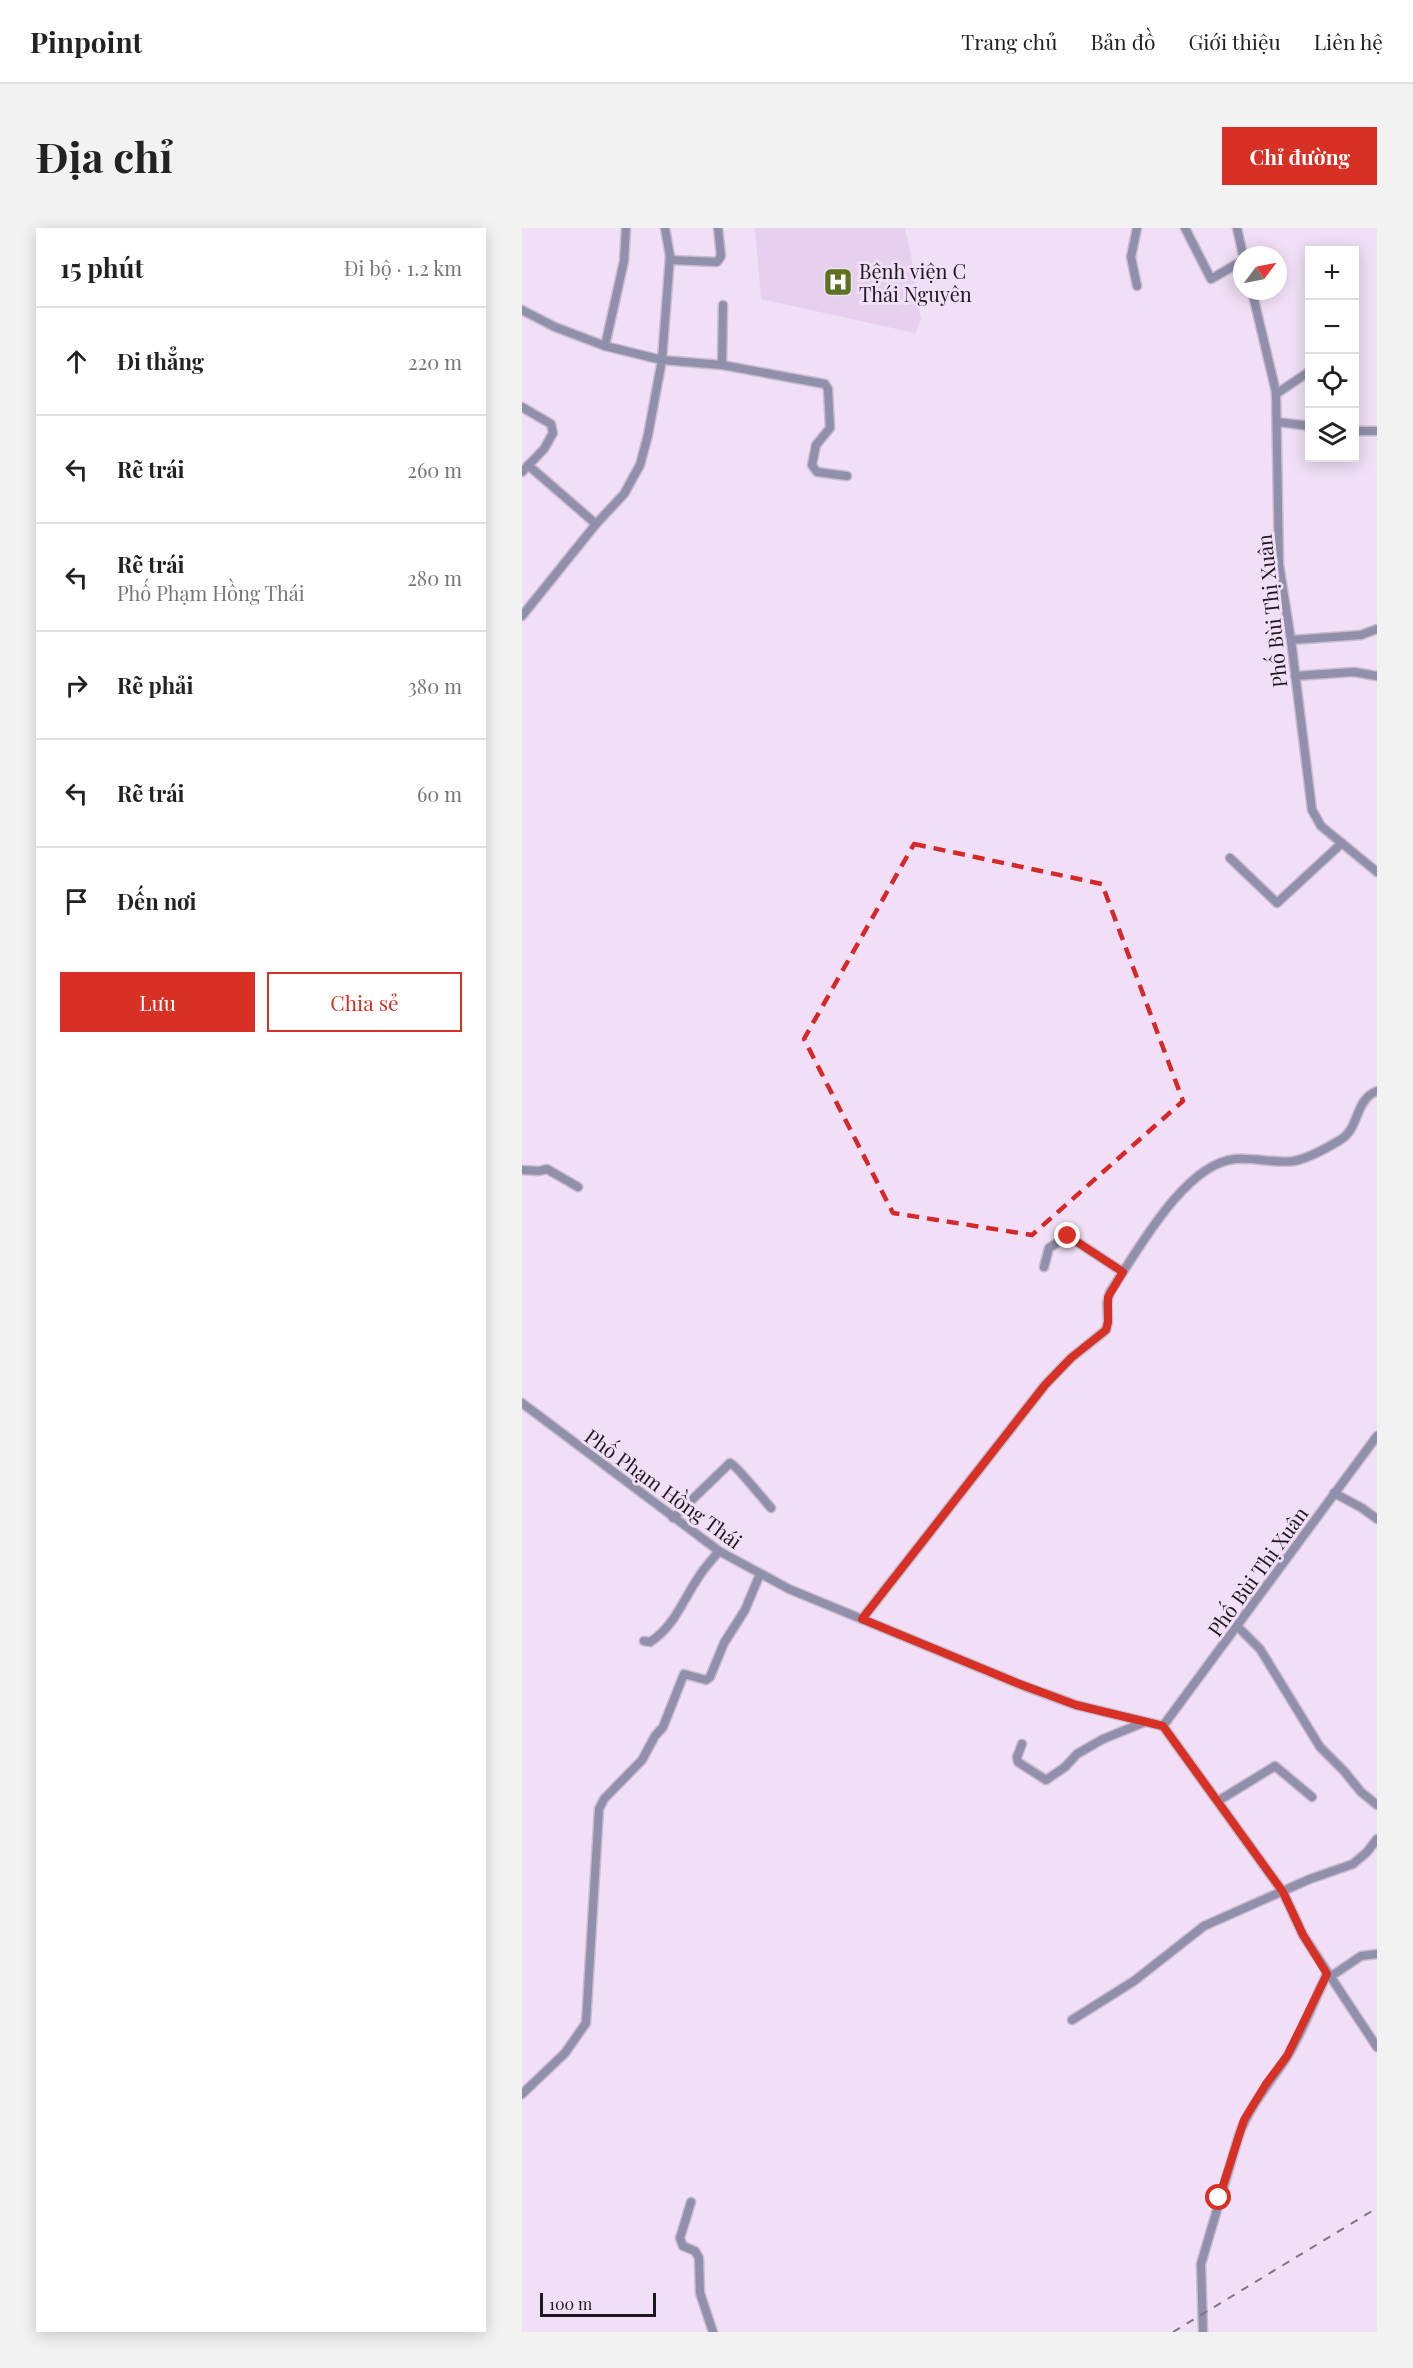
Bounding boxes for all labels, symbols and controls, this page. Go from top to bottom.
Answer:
text: Pinpoint [30,23,142,60]
text: Trang chủ [961,27,1057,55]
text: Bản đồ [1090,27,1155,55]
text: Giới thiệu [1188,27,1281,55]
text: Liên hệ [1314,27,1383,55]
button: Chỉ đường [1222,127,1377,185]
text: Địa chỉ [36,128,173,184]
north arrow [1233,246,1287,300]
map controls [1305,246,1359,462]
button: + [1305,246,1359,300]
text: 15 phút [60,250,144,285]
text: Đi bộ · 1.2 km [344,254,462,281]
place label: Bệnh viện C Thái Nguyên [859,257,972,307]
hospital icon: Bệnh viện C Thái Nguyên [822,266,854,298]
button: − [1305,300,1359,354]
icon: ahead [60,345,93,378]
text: Đi thẳng [117,346,204,376]
text: 220 m [408,348,462,375]
button: locate [1305,354,1359,408]
button: layers [1305,408,1359,462]
icon: left [60,453,93,486]
text: Rẽ trái [117,454,185,484]
text: 260 m [407,456,462,483]
street label: Phố Bùi Thị Xuân [1249,533,1292,689]
text: Rẽ trái [117,549,185,579]
icon: left [60,561,93,594]
text: 280 m [407,564,462,591]
text: Phố Phạm Hồng Thái [117,579,305,606]
icon: right [60,669,93,702]
text: Rẽ phải [117,670,193,700]
text: 380 m [408,672,462,699]
icon: left [60,777,93,810]
text: Rẽ trái [117,778,185,808]
text: 60 m [417,780,462,807]
icon: arrive [60,885,93,918]
text: Đến nơi [117,886,196,916]
button: Lưu [60,972,255,1032]
button: Chia sẻ [267,972,462,1032]
route end [1054,1222,1080,1248]
street label: Phố Phạm Hồng Thái [580,1421,749,1554]
street label: Phố Bùi Thị Xuân [1200,1500,1313,1641]
route start [1205,2184,1231,2210]
scale bar [540,2290,656,2318]
text: 100 m [549,2293,592,2314]

